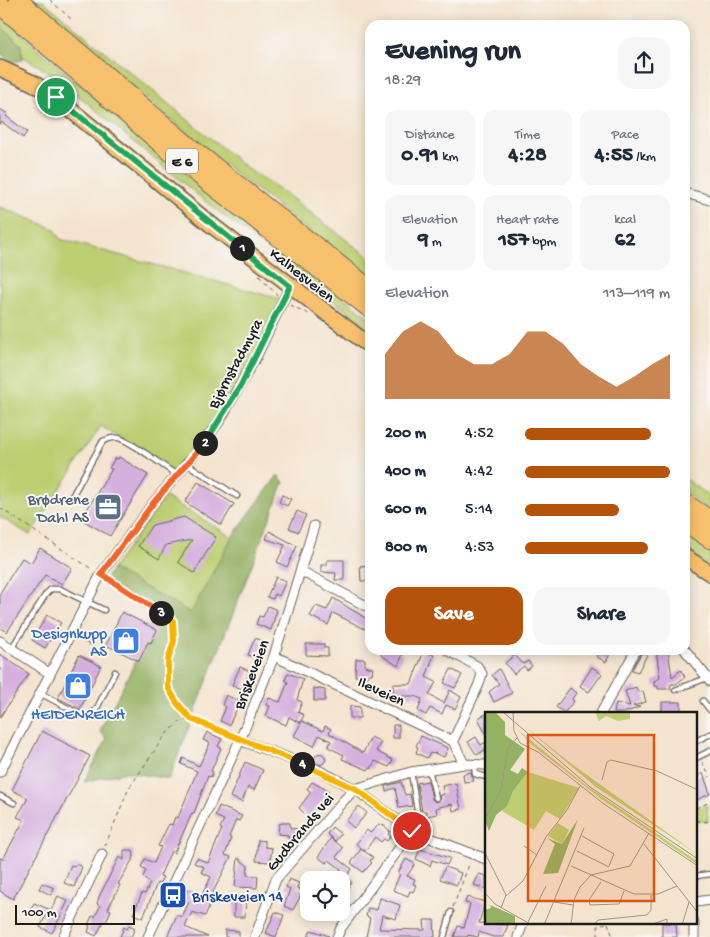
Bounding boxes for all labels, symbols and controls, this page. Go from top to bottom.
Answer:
text: Evening run [385,36,521,69]
button: share [618,37,670,89]
text: 18:29 [385,72,421,91]
pin [35,76,77,118]
icon: arrive [42,83,70,111]
text: Distance [405,127,455,144]
text: Time [515,127,540,144]
text: Pace [611,127,639,144]
text: 0.91 [401,144,439,169]
text: 4:28 [508,144,547,169]
text: 4:55 [594,144,633,169]
road number: E 6 [166,148,198,174]
text: km [439,149,458,166]
text: /km [633,149,656,166]
text: Elevation [402,212,458,229]
text: Heart rate [496,212,559,229]
text: kcal [614,212,636,229]
text: 9 [418,229,428,254]
text: 157 [498,229,529,254]
text: 62 [615,229,636,254]
text: m [428,234,442,251]
text: bpm [529,234,556,251]
pin: 1 [230,236,254,260]
text: 1 [240,240,245,257]
street label: Kalnesveien [264,245,338,308]
text: Elevation [385,285,449,304]
text: 113–119 m [603,285,670,304]
street label: Bjørnstadmyra [205,316,269,414]
text: 200 m [385,425,426,444]
text: 4:52 [465,425,494,444]
pin: 2 [192,430,218,456]
text: 2 [202,435,209,452]
text: 400 m [385,463,426,482]
text: 4:42 [465,463,493,482]
place label: Brødrene Dahl AS [27,492,90,529]
office icon: Brødrene Dahl AS [93,492,123,522]
text: 600 m [385,501,426,520]
text: 5:14 [465,501,492,520]
text: 800 m [385,539,427,558]
text: 4:53 [465,539,494,558]
button: Save [385,587,523,645]
button: Share [533,587,670,645]
pin: 3 [148,600,174,626]
text: 3 [158,605,165,622]
place label: Designkupp AS [31,626,108,663]
shop icon: Designkupp AS [111,626,141,656]
street label: Briskeveien [231,637,275,714]
shop icon: HEIDENREICH [63,671,93,701]
street label: Ileveien [354,674,408,713]
place label: HEIDENREICH [31,707,126,726]
inset map [485,712,698,924]
pin: 4 [290,752,314,776]
text: 4 [299,756,306,773]
street label: Gudbrands vei [264,791,340,876]
pin [391,810,433,852]
icon: check [398,817,426,845]
map controls [300,871,350,921]
button: locate [300,871,350,921]
bus stop icon: Briskeveien 14 [158,880,188,910]
place label: Briskeveien 14 [191,889,283,908]
scale bar [15,902,135,925]
text: 100 m [22,905,57,922]

